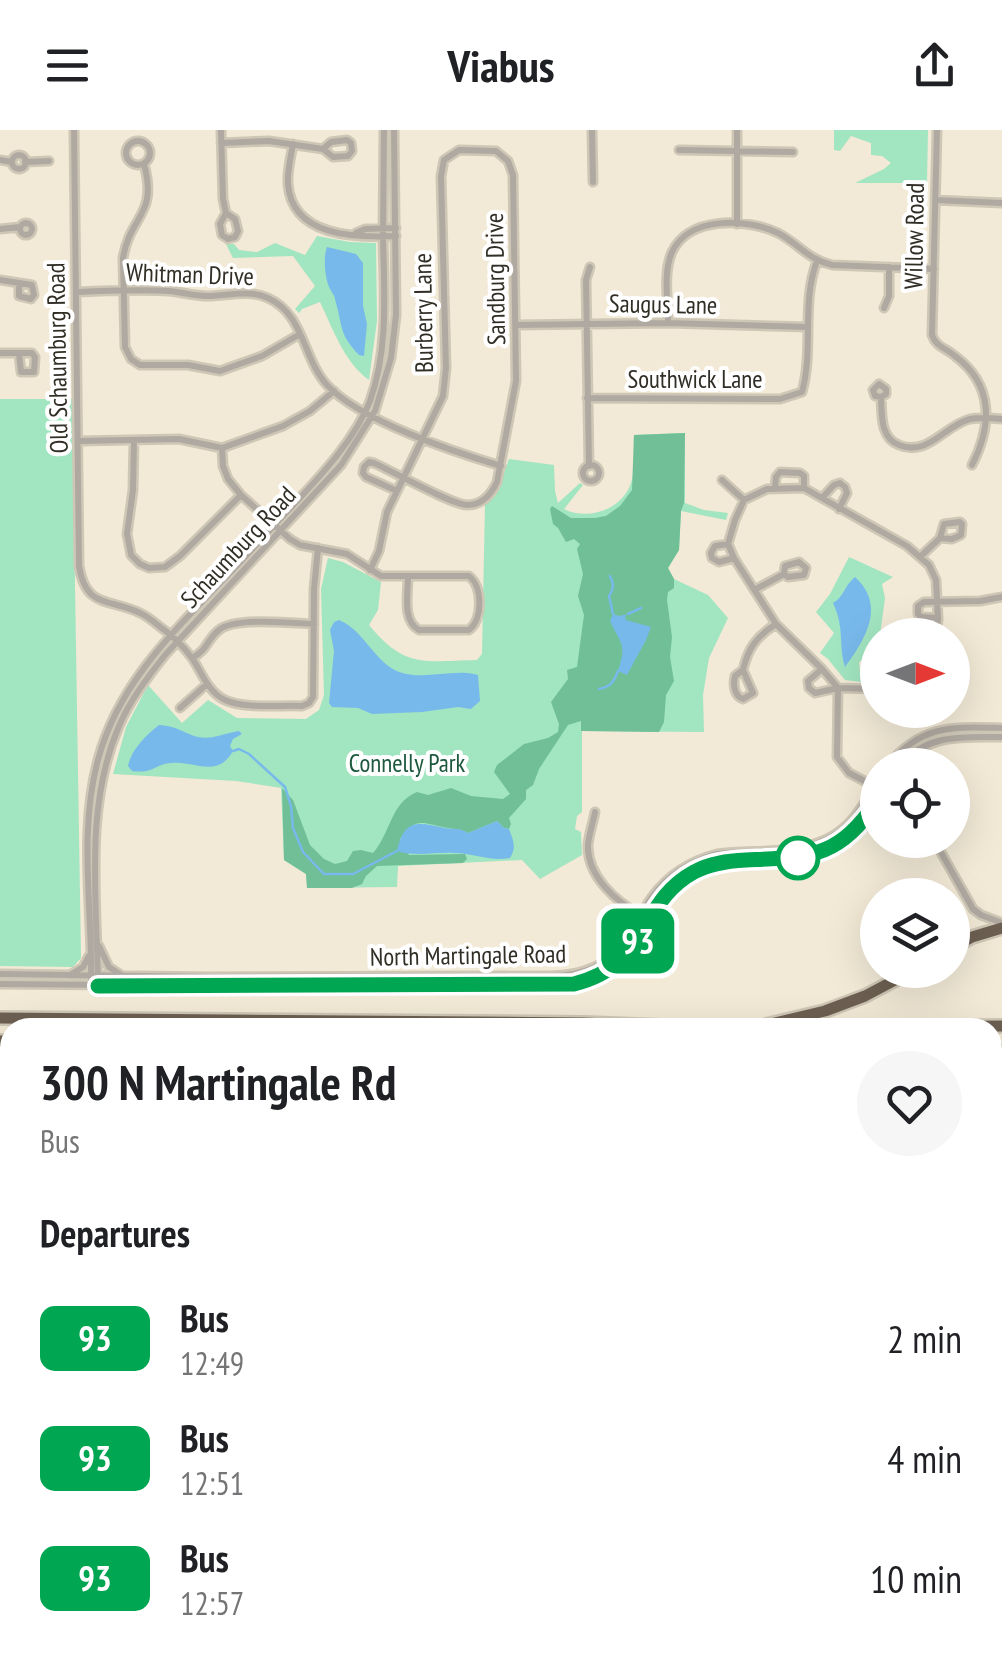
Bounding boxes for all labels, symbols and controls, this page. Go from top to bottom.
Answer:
text: Viabus [447,36,555,94]
icon: menu [40,38,95,93]
icon: share [907,38,962,93]
street label: Willow Road [897,182,931,290]
street label: Sandburg Drive [478,212,512,346]
street label: Burberry Lane [406,253,440,373]
street label: Whitman Drive [125,256,255,292]
street label: Old Schaumburg Road [39,262,75,454]
street label: Saugus Lane [609,287,717,321]
street label: Southwick Lane [627,363,763,395]
street label: Schaumburg Road [173,479,303,615]
north arrow [860,618,970,728]
map controls [860,618,970,988]
park label: Connelly Park [349,747,466,779]
button: locate [860,748,970,858]
unlabelled marker [777,837,819,879]
button: layers [860,878,970,988]
line badge: 93 [593,908,683,974]
text: 93 [621,918,655,964]
street label: North Martingale Road [370,937,566,973]
text: 300 N Martingale Rd [40,1051,396,1113]
button: heart [857,1051,962,1156]
text: Bus [40,1120,80,1162]
text: Departures [40,1208,190,1257]
text: Bus [180,1293,229,1342]
text: 2 min [887,1314,962,1363]
text: 93 [78,1315,112,1361]
text: 12:49 [180,1342,244,1384]
text: Bus [180,1413,229,1462]
text: 4 min [887,1434,962,1483]
text: 93 [78,1435,112,1481]
text: 12:51 [180,1462,244,1504]
text: Bus [180,1533,229,1582]
text: 10 min [870,1554,962,1603]
text: 93 [78,1555,112,1601]
text: 12:57 [180,1582,244,1624]

